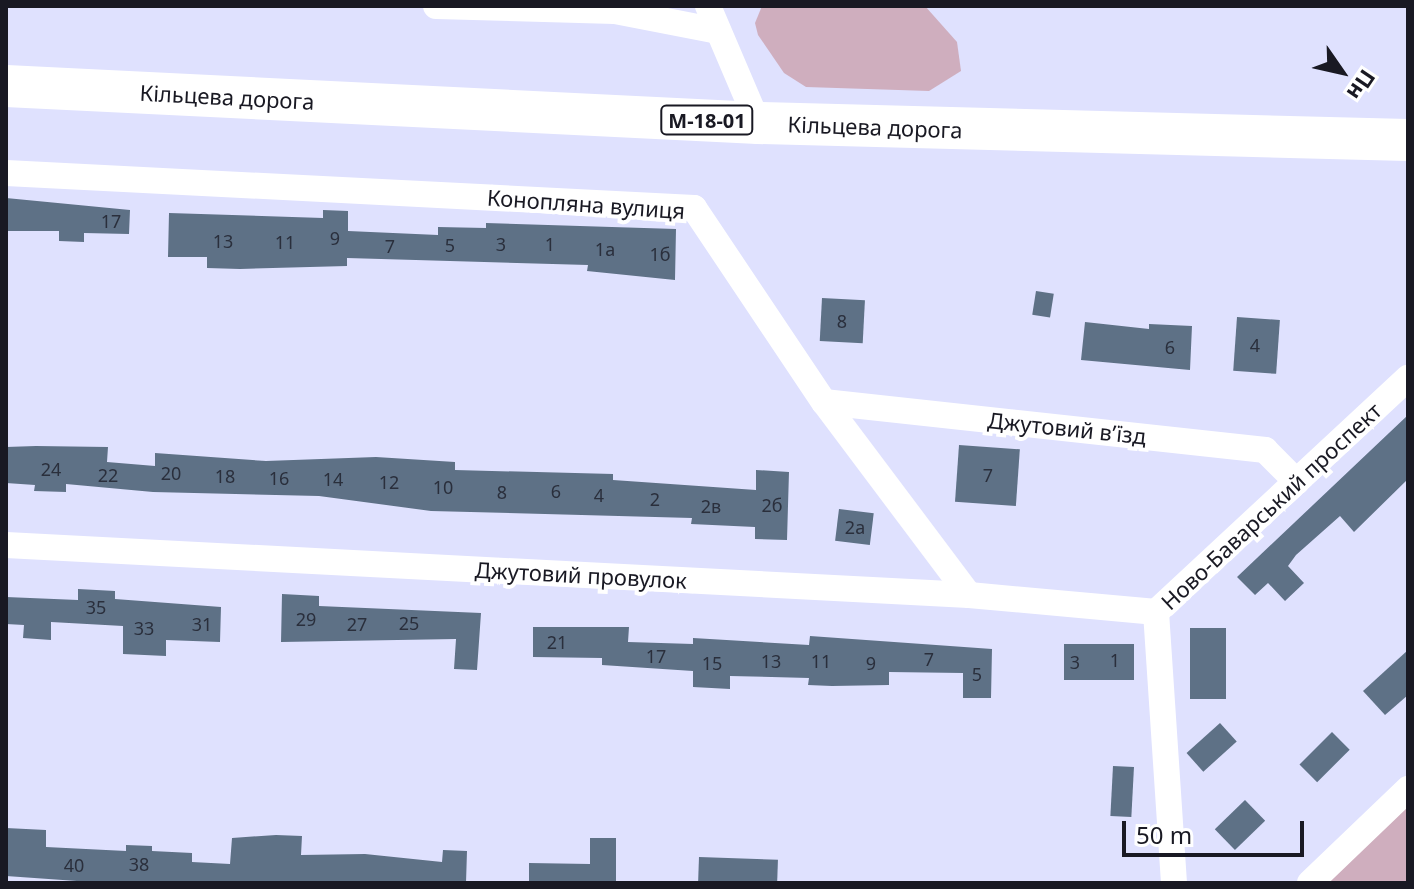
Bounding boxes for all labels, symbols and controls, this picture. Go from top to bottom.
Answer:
north arrow [1302,32,1382,112]
text: Пн [1341,64,1383,107]
street label: Кільцева дорога [139,79,315,115]
road number: М-18-01 [659,104,755,136]
street label: Кільцева дорога [787,111,963,143]
street label: Конопляна вулиця [486,184,686,224]
house number: 17 [101,210,121,232]
house number: 9 [330,227,340,249]
house number: 13 [213,230,233,252]
house number: 11 [275,231,295,253]
house number: 3 [496,233,506,255]
house number: 1 [545,233,555,255]
house number: 5 [445,234,455,256]
house number: 7 [385,235,395,257]
house number: 1а [595,238,615,260]
house number: 1б [649,243,671,265]
house number: 8 [837,310,847,332]
house number: 4 [1250,334,1260,356]
house number: 6 [1165,336,1175,358]
street label: Ново-Баварський проспект [1155,397,1387,615]
street label: Джутовий в’їзд [986,407,1148,449]
house number: 24 [41,458,61,480]
house number: 20 [161,462,181,484]
house number: 22 [98,464,118,486]
house number: 7 [983,464,993,486]
house number: 18 [215,465,235,487]
house number: 16 [269,467,289,489]
house number: 14 [323,468,343,490]
house number: 12 [379,471,399,493]
house number: 10 [433,476,453,498]
house number: 6 [551,480,561,502]
house number: 8 [497,481,507,503]
house number: 4 [594,484,604,506]
house number: 2 [650,488,660,510]
house number: 2б [761,494,783,516]
house number: 2в [701,495,721,517]
house number: 2а [845,516,865,538]
street label: Джутовий провулок [474,556,688,594]
house number: 35 [86,596,106,618]
house number: 29 [296,608,316,630]
house number: 25 [399,612,419,634]
house number: 31 [192,613,212,635]
house number: 27 [347,613,367,635]
house number: 33 [134,617,154,639]
house number: 21 [547,631,567,653]
house number: 17 [646,645,666,667]
house number: 7 [924,648,934,670]
house number: 1 [1110,649,1120,671]
house number: 13 [761,650,781,672]
house number: 11 [811,650,831,672]
house number: 3 [1070,651,1080,673]
house number: 15 [702,652,722,674]
house number: 9 [866,652,876,674]
house number: 5 [972,663,982,685]
scale bar [1126,805,1308,855]
text: 50 m [1136,818,1192,851]
house number: 38 [129,853,149,875]
house number: 40 [64,854,84,876]

